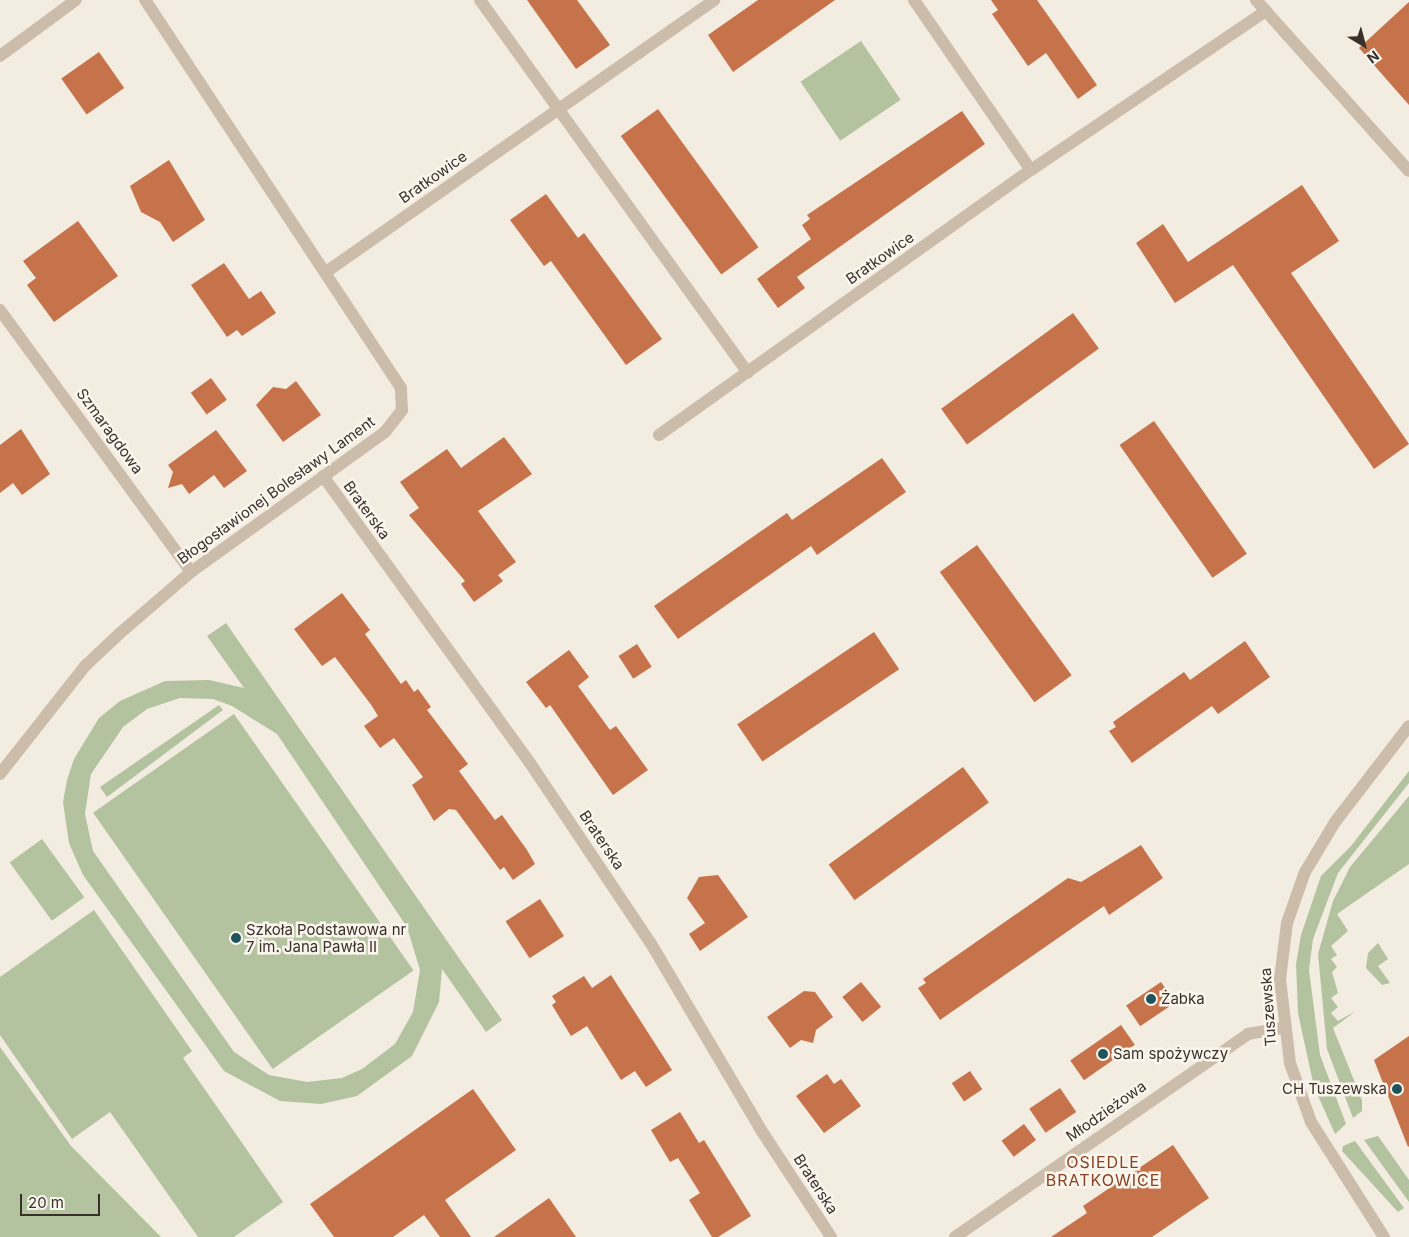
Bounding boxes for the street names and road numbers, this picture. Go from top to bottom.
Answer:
street label: Bratkowice [396,147,470,207]
street label: Bratkowice [843,228,917,288]
street label: Szmaragdowa [73,385,147,477]
street label: Błogosławionej Bolesławy Lament [174,412,378,568]
street label: Braterska [340,477,394,543]
street label: Braterska [576,807,628,873]
street label: Tuszewska [1256,967,1280,1047]
street label: Młodzieżowa [1063,1077,1149,1145]
street label: Braterska [790,1151,842,1217]

